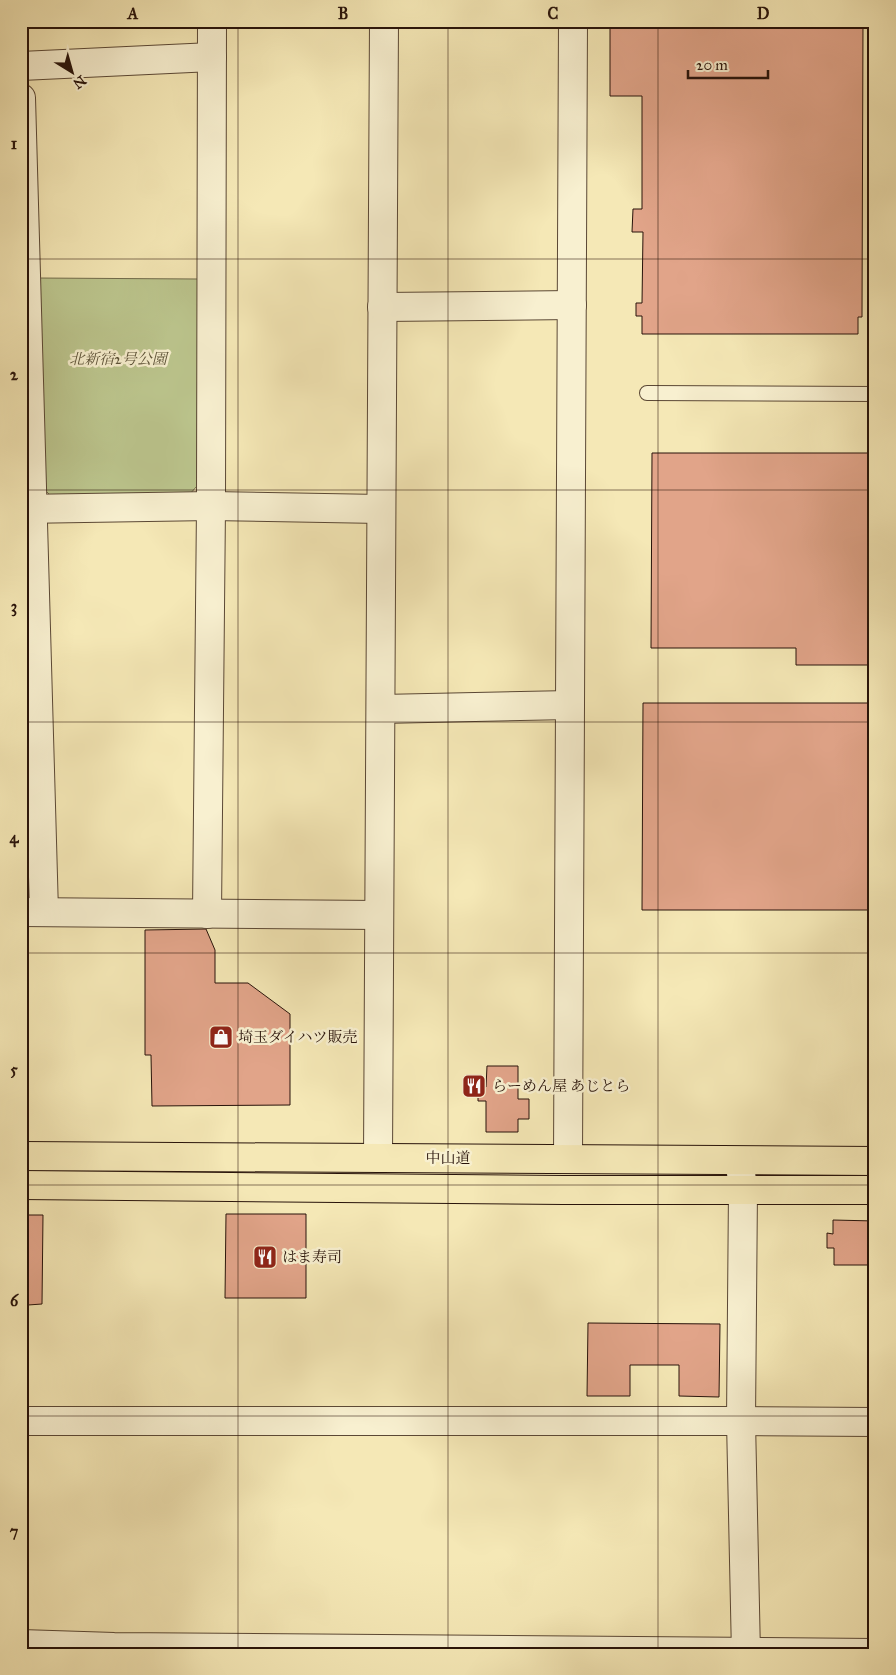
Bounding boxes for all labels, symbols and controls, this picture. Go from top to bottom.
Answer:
text: A [127,4,139,23]
text: B [338,4,348,23]
text: C [548,4,559,23]
text: D [757,4,770,23]
north arrow [48,48,98,98]
scale bar [688,48,768,80]
text: 20 m [696,56,728,74]
text: N [70,72,89,92]
text: 1 [11,134,18,153]
park label: 北新宿2号公園 [69,350,170,368]
text: 2 [10,365,19,384]
text: 3 [11,597,17,617]
text: 4 [10,828,20,848]
shop icon: 埼玉ダイハツ販売 [208,1024,234,1050]
place label: 埼玉ダイハツ販売 [238,1028,357,1046]
text: 5 [10,1060,18,1079]
restaurant icon: らーめん屋 あじとら [461,1073,487,1099]
place label: らーめん屋 あじとら [492,1077,630,1095]
street label: 中山道 [425,1149,471,1167]
restaurant icon: はま寿司 [252,1244,278,1270]
place label: はま寿司 [282,1248,342,1266]
text: 6 [10,1291,19,1310]
text: 7 [10,1522,19,1541]

